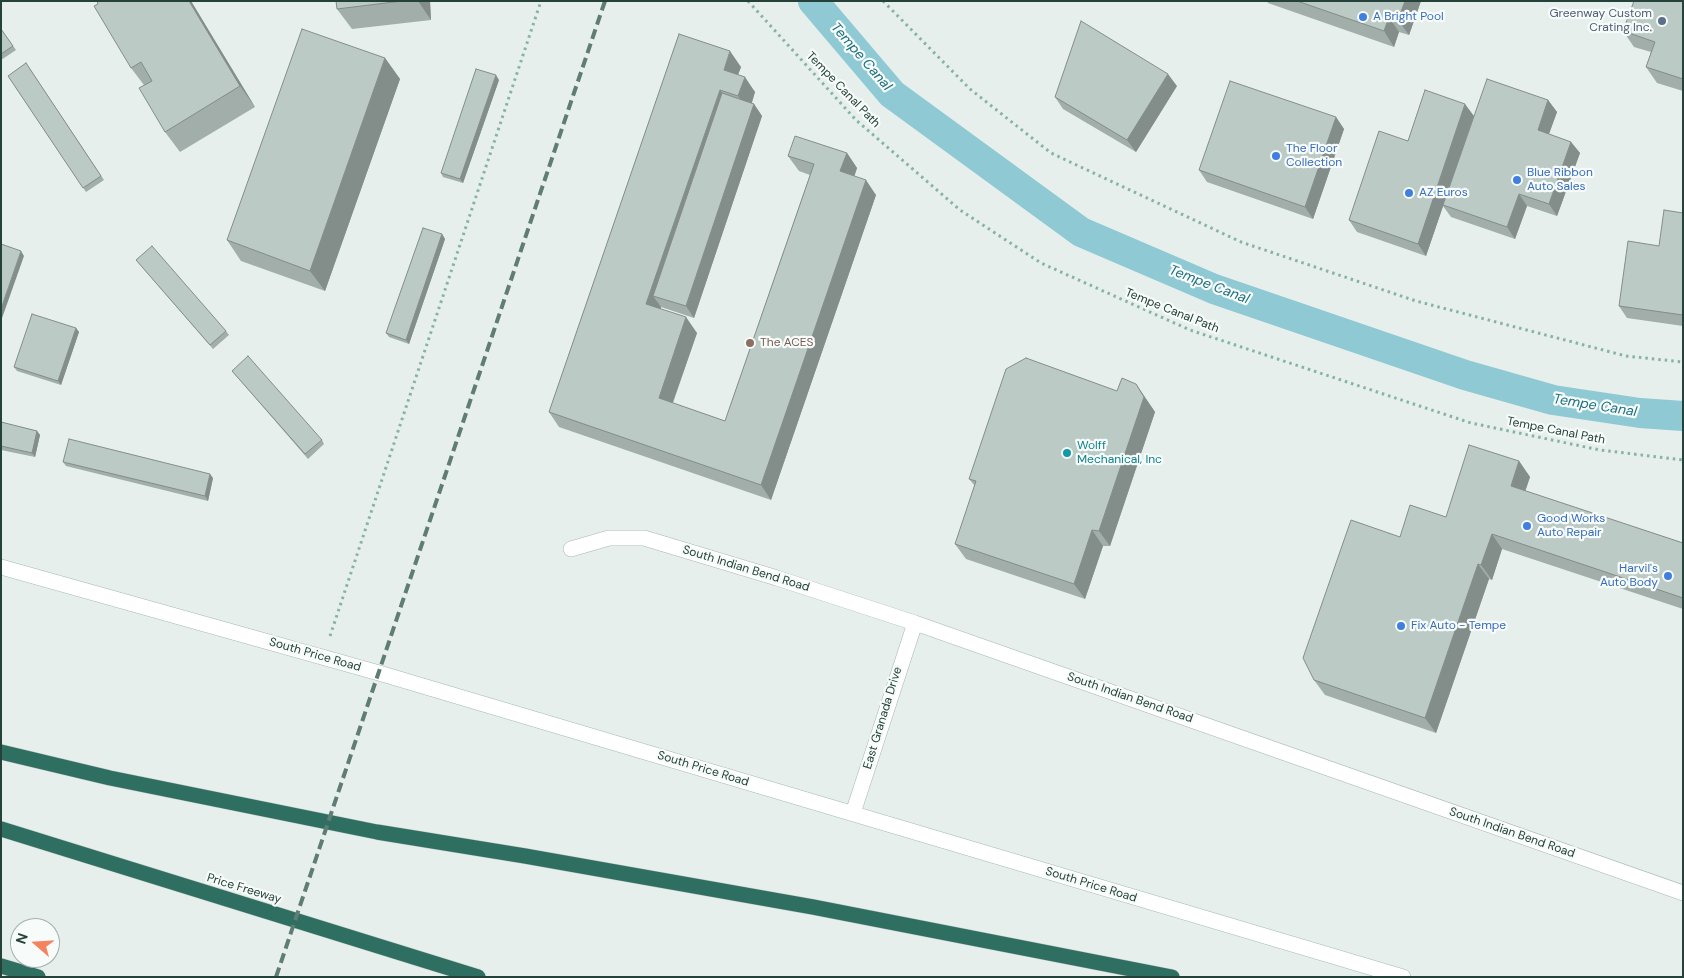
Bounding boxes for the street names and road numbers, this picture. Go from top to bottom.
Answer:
street label: Tempe Canal Path [803,49,883,131]
street label: Tempe Canal Path [1123,286,1221,336]
street label: Tempe Canal Path [1506,414,1606,448]
street label: South Indian Bend Road [681,543,811,595]
street label: South Price Road [267,635,363,675]
street label: East Granada Drive [861,665,905,771]
street label: South Indian Bend Road [1065,670,1195,726]
street label: South Price Road [656,748,750,790]
street label: South Indian Bend Road [1447,805,1577,861]
street label: South Price Road [1044,864,1138,906]
street label: Price Freeway [205,871,283,907]

